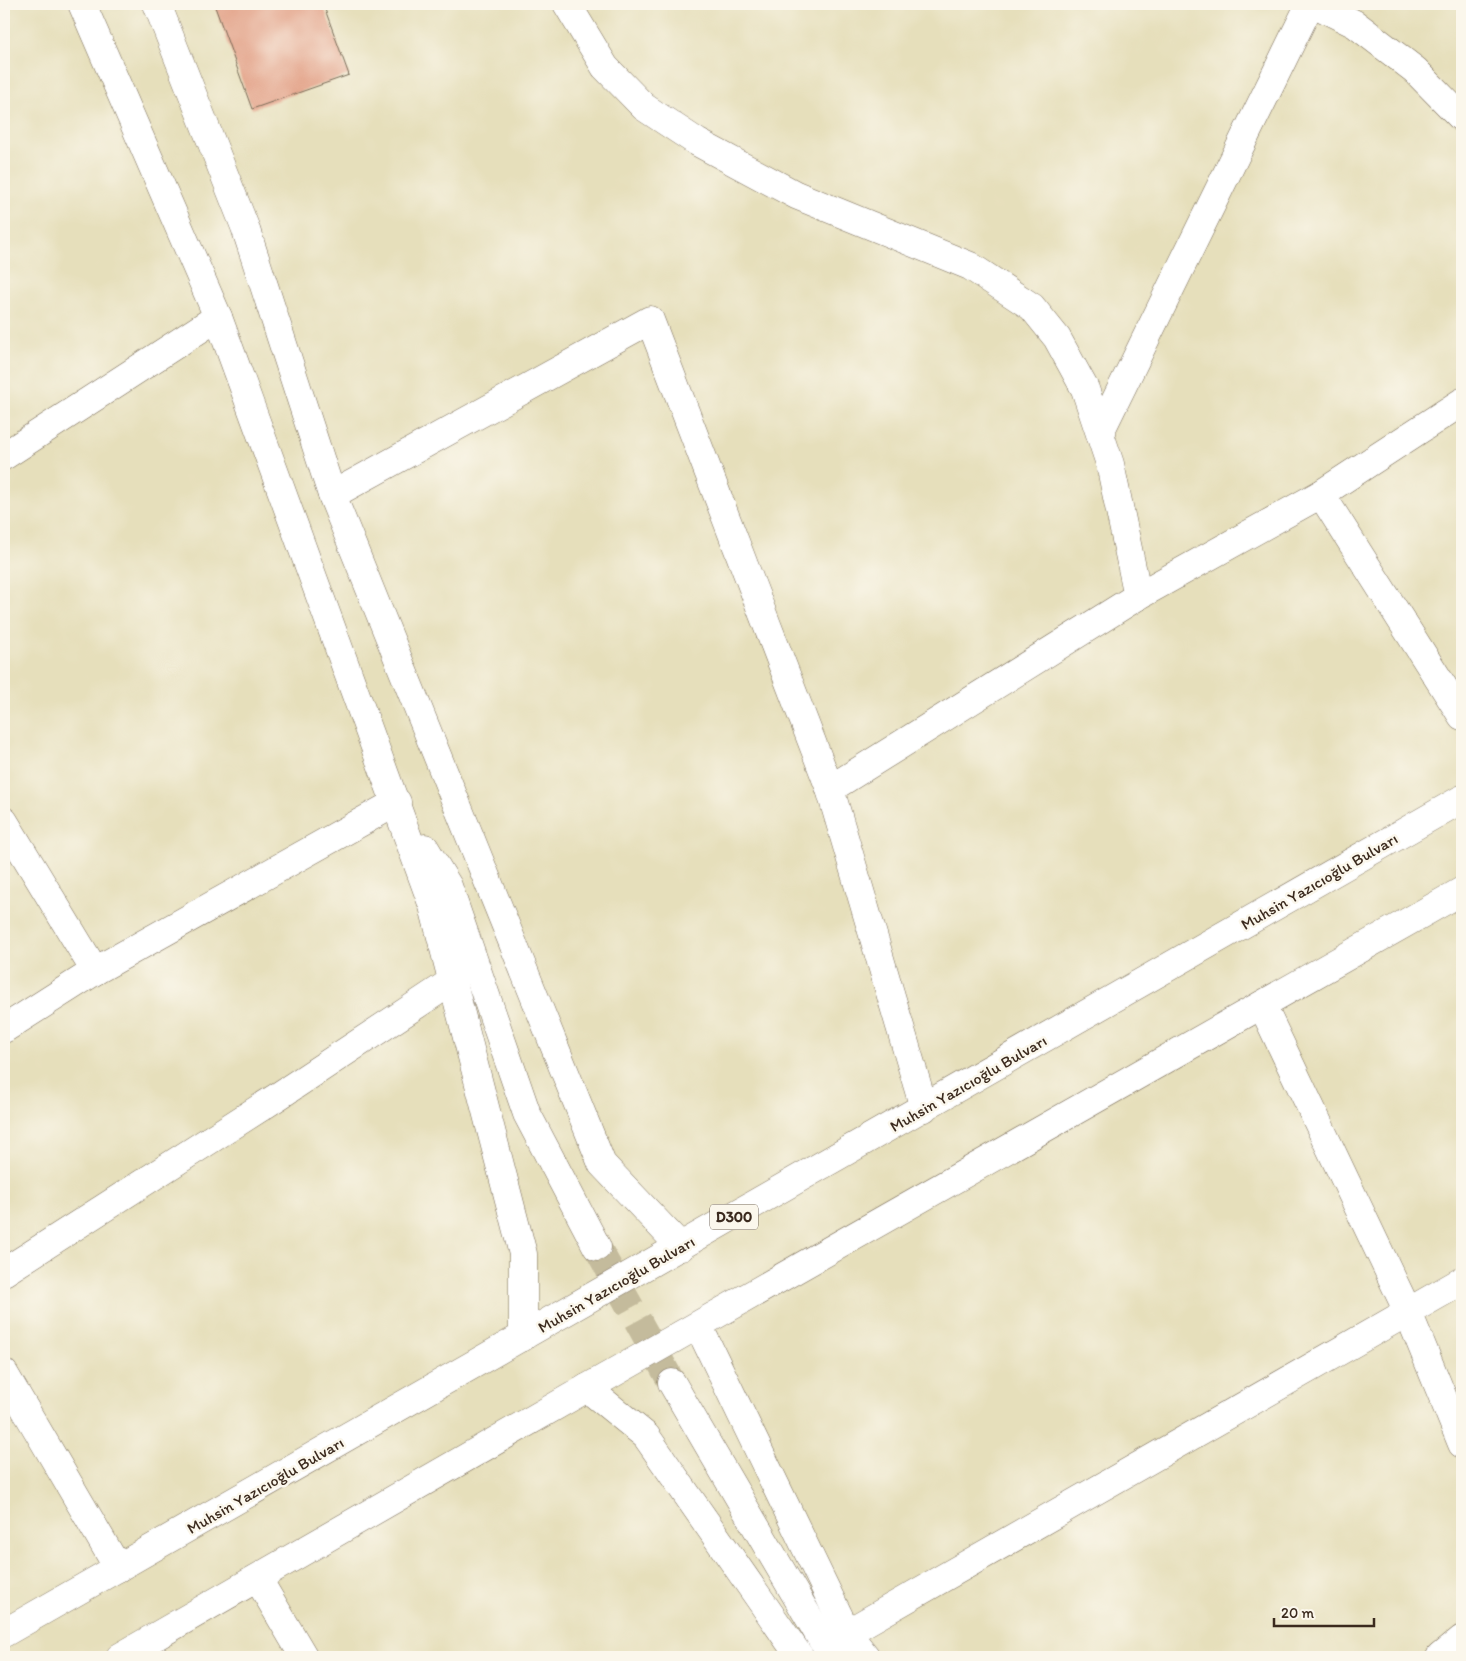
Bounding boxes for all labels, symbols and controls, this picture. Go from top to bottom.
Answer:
street label: Muhsin Yazıcıoğlu Bulvarı [1238,829,1401,934]
street label: Muhsin Yazıcıoğlu Bulvarı [887,1031,1050,1136]
road number: D300 [710,1204,758,1230]
street label: Muhsin Yazıcıoğlu Bulvarı [535,1232,698,1337]
street label: Muhsin Yazıcıoğlu Bulvarı [184,1433,347,1538]
scale bar [1274,1596,1374,1628]
text: 20 m [1281,1604,1315,1622]

